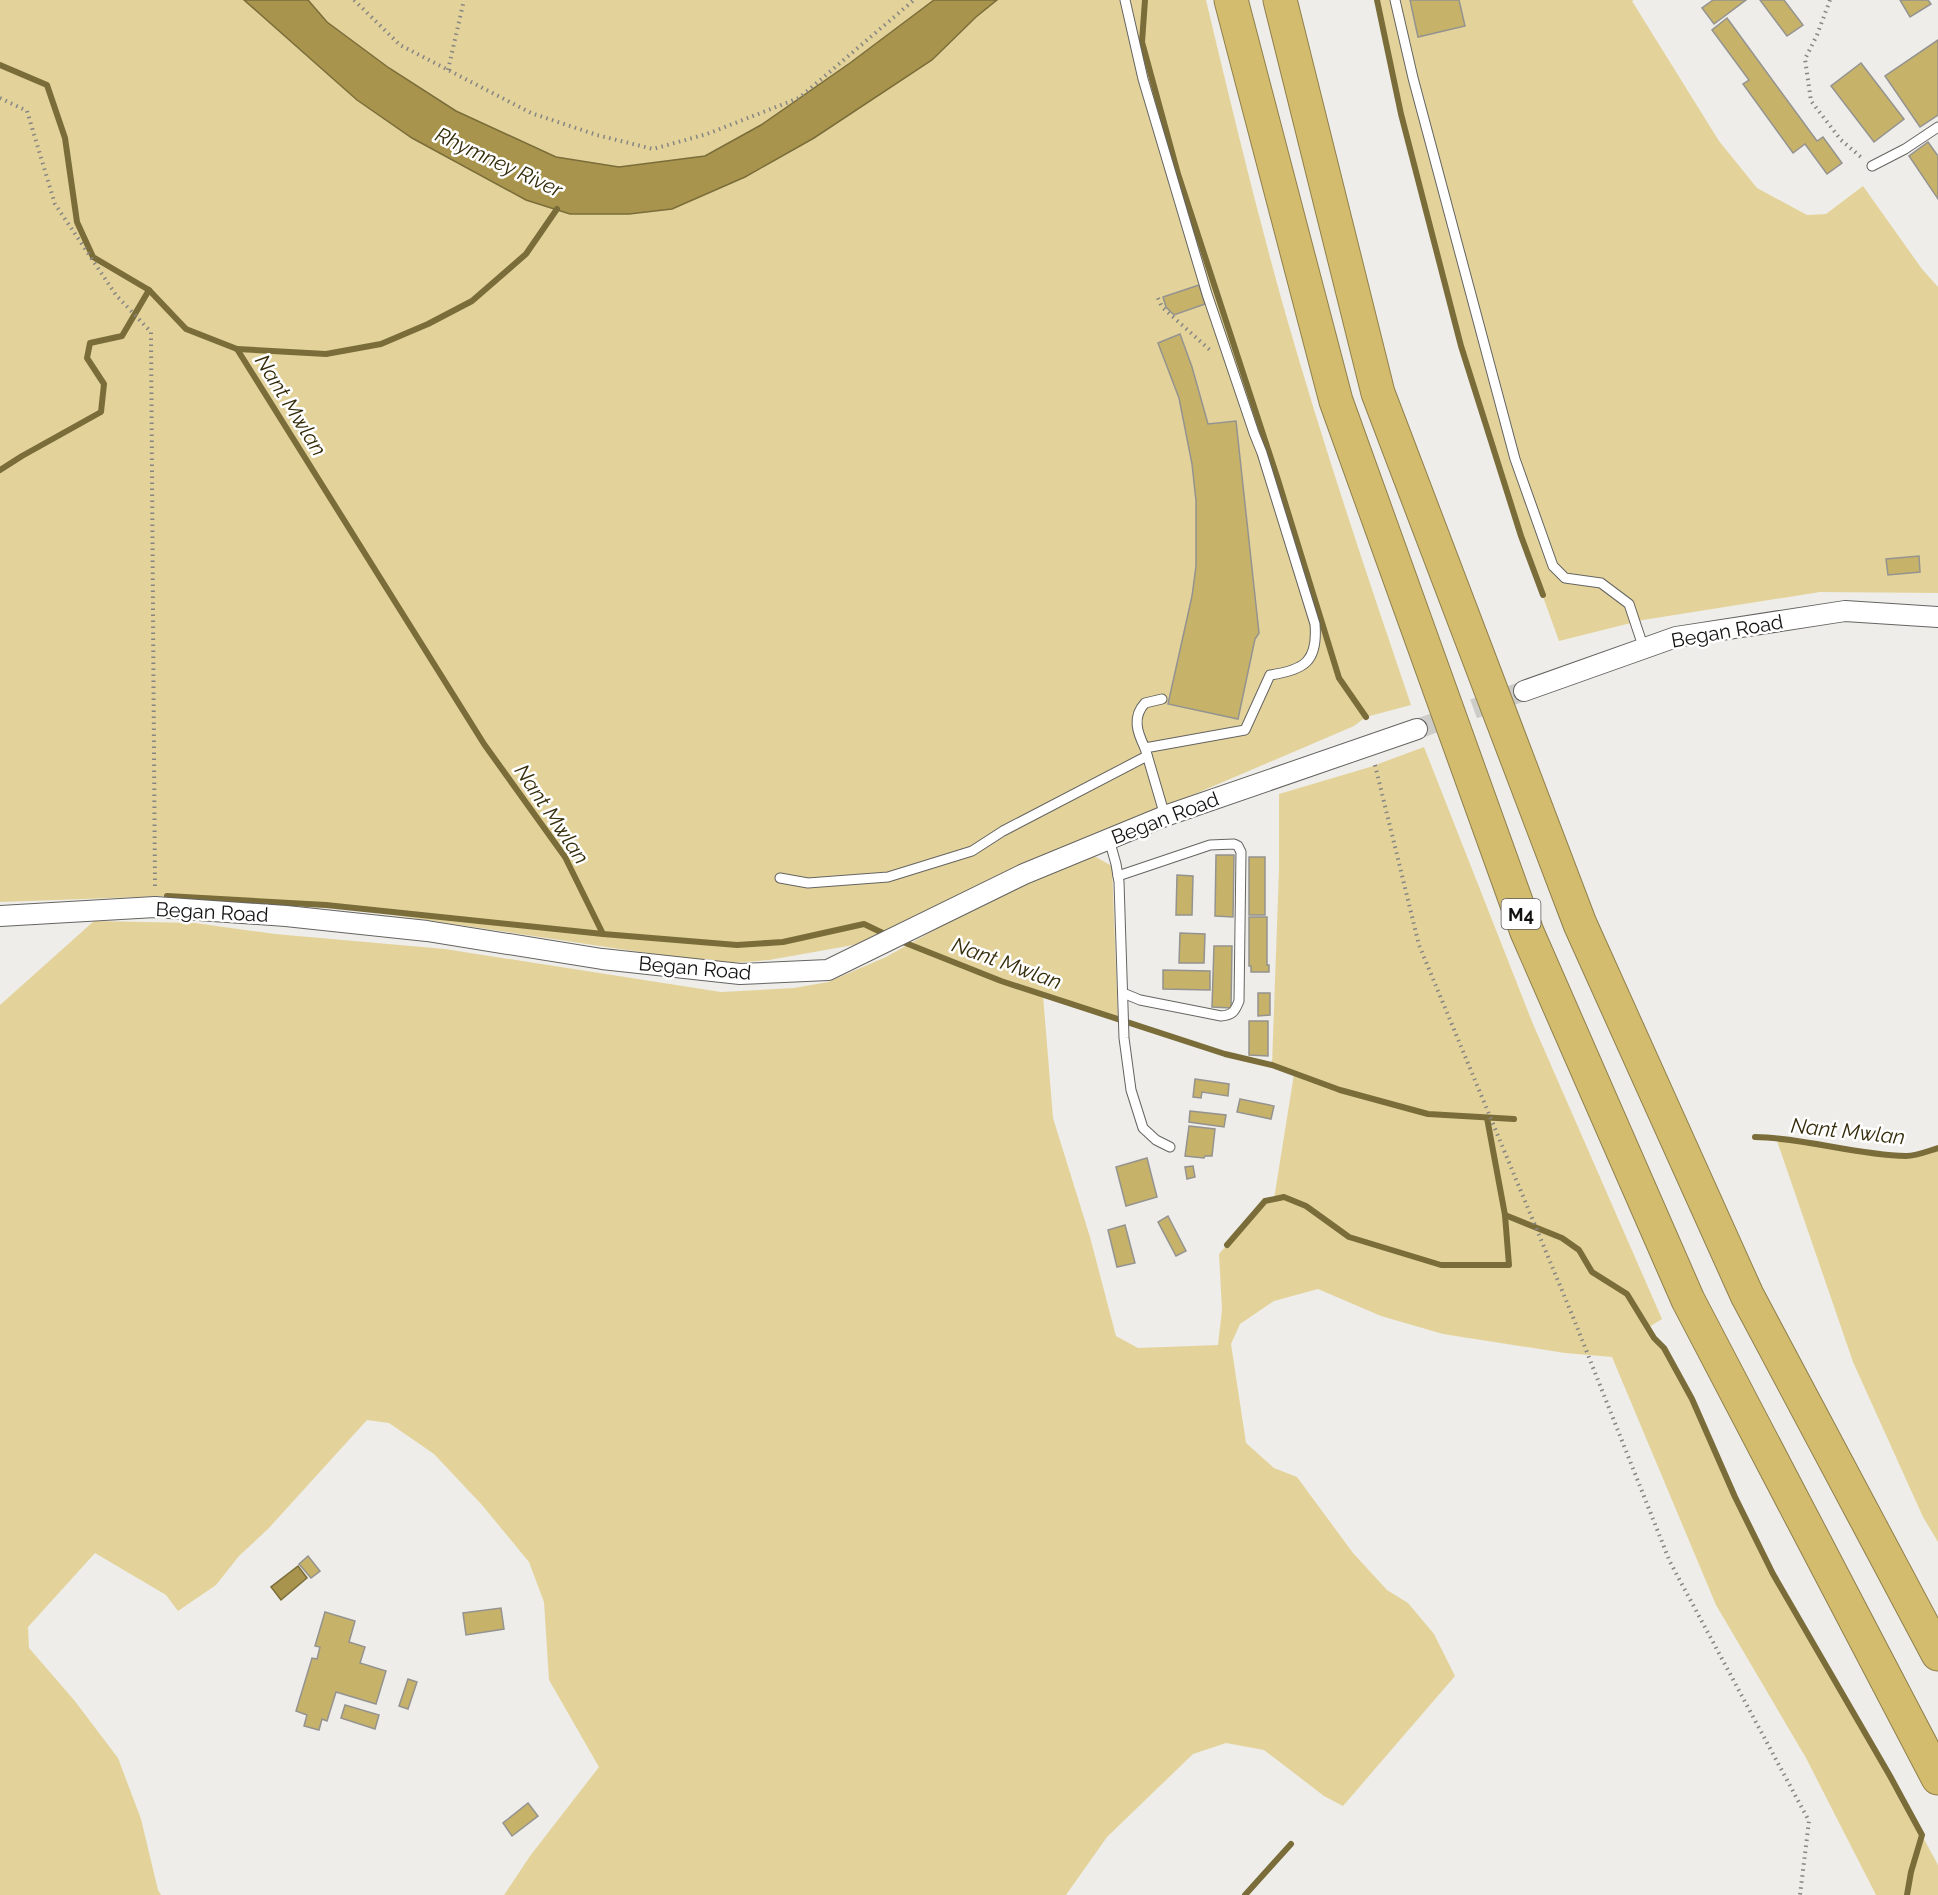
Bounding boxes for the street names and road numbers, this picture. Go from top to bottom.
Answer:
street label: Began Road [1669,609,1785,653]
street label: Began Road [1108,787,1222,849]
street label: Began Road [155,897,269,927]
road number: M4 [1502,899,1540,929]
street label: Began Road [638,951,752,985]

